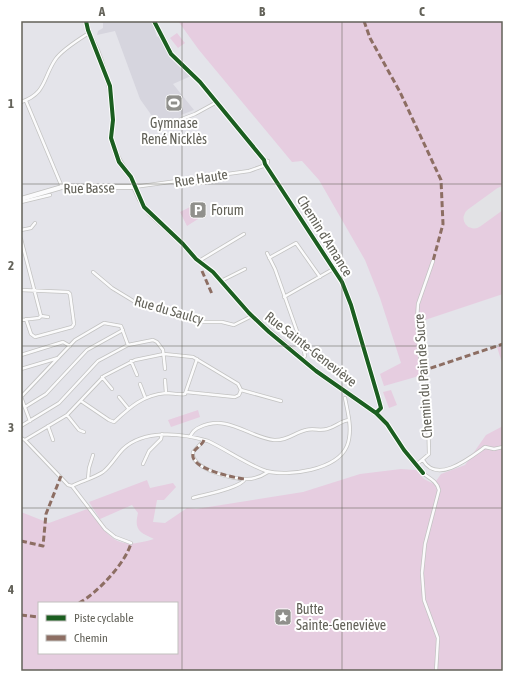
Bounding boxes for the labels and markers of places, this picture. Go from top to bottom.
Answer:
sports icon: Gymnase René Nicklès [164,93,184,113]
place label: Gymnase René Nicklès [141,115,207,147]
parking icon: Forum [188,200,208,220]
place label: Forum [211,202,244,218]
place label: Butte Sainte-Geneviève [296,601,386,633]
place icon: Butte Sainte-Geneviève [273,607,293,627]

